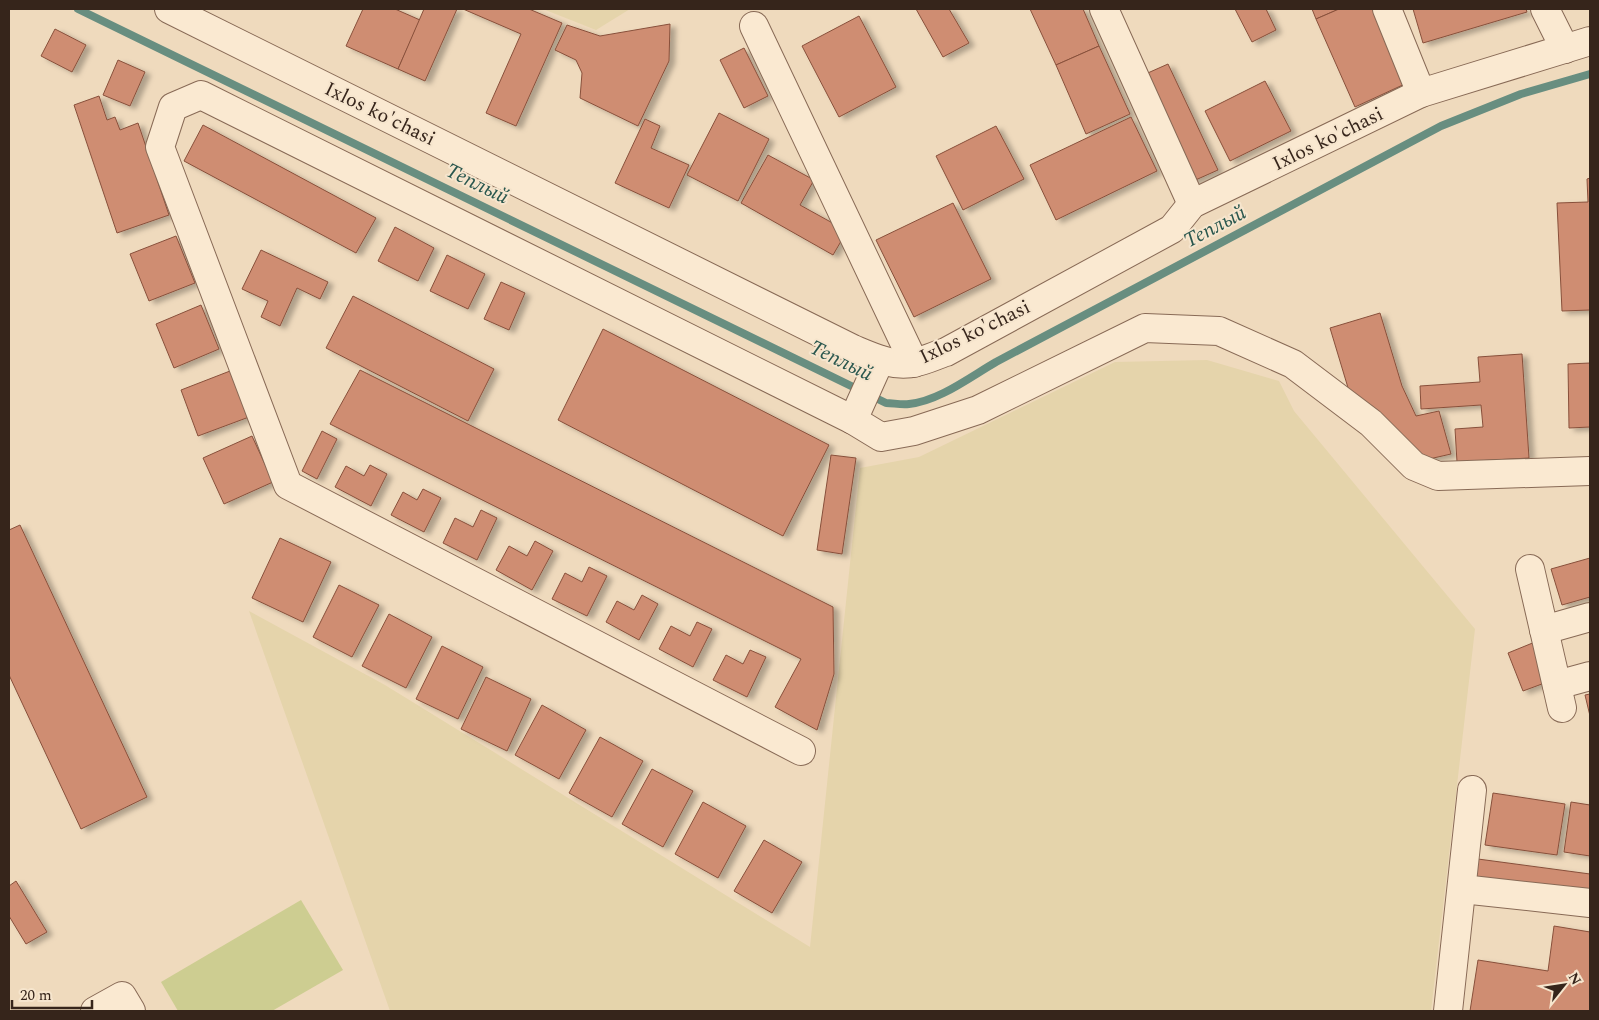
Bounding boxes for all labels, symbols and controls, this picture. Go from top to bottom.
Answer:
street label: Ixlos ko'chasi [319,74,441,154]
street label: Ixlos ko'chasi [1267,99,1389,179]
water label: Теплый [440,155,514,213]
water label: Теплый [1178,197,1252,257]
street label: Ixlos ko'chasi [914,292,1036,372]
water label: Теплый [804,332,878,390]
north arrow [1539,960,1589,1010]
text: N [1563,969,1587,989]
scale bar [12,978,92,1010]
text: 20 m [20,984,52,1007]

